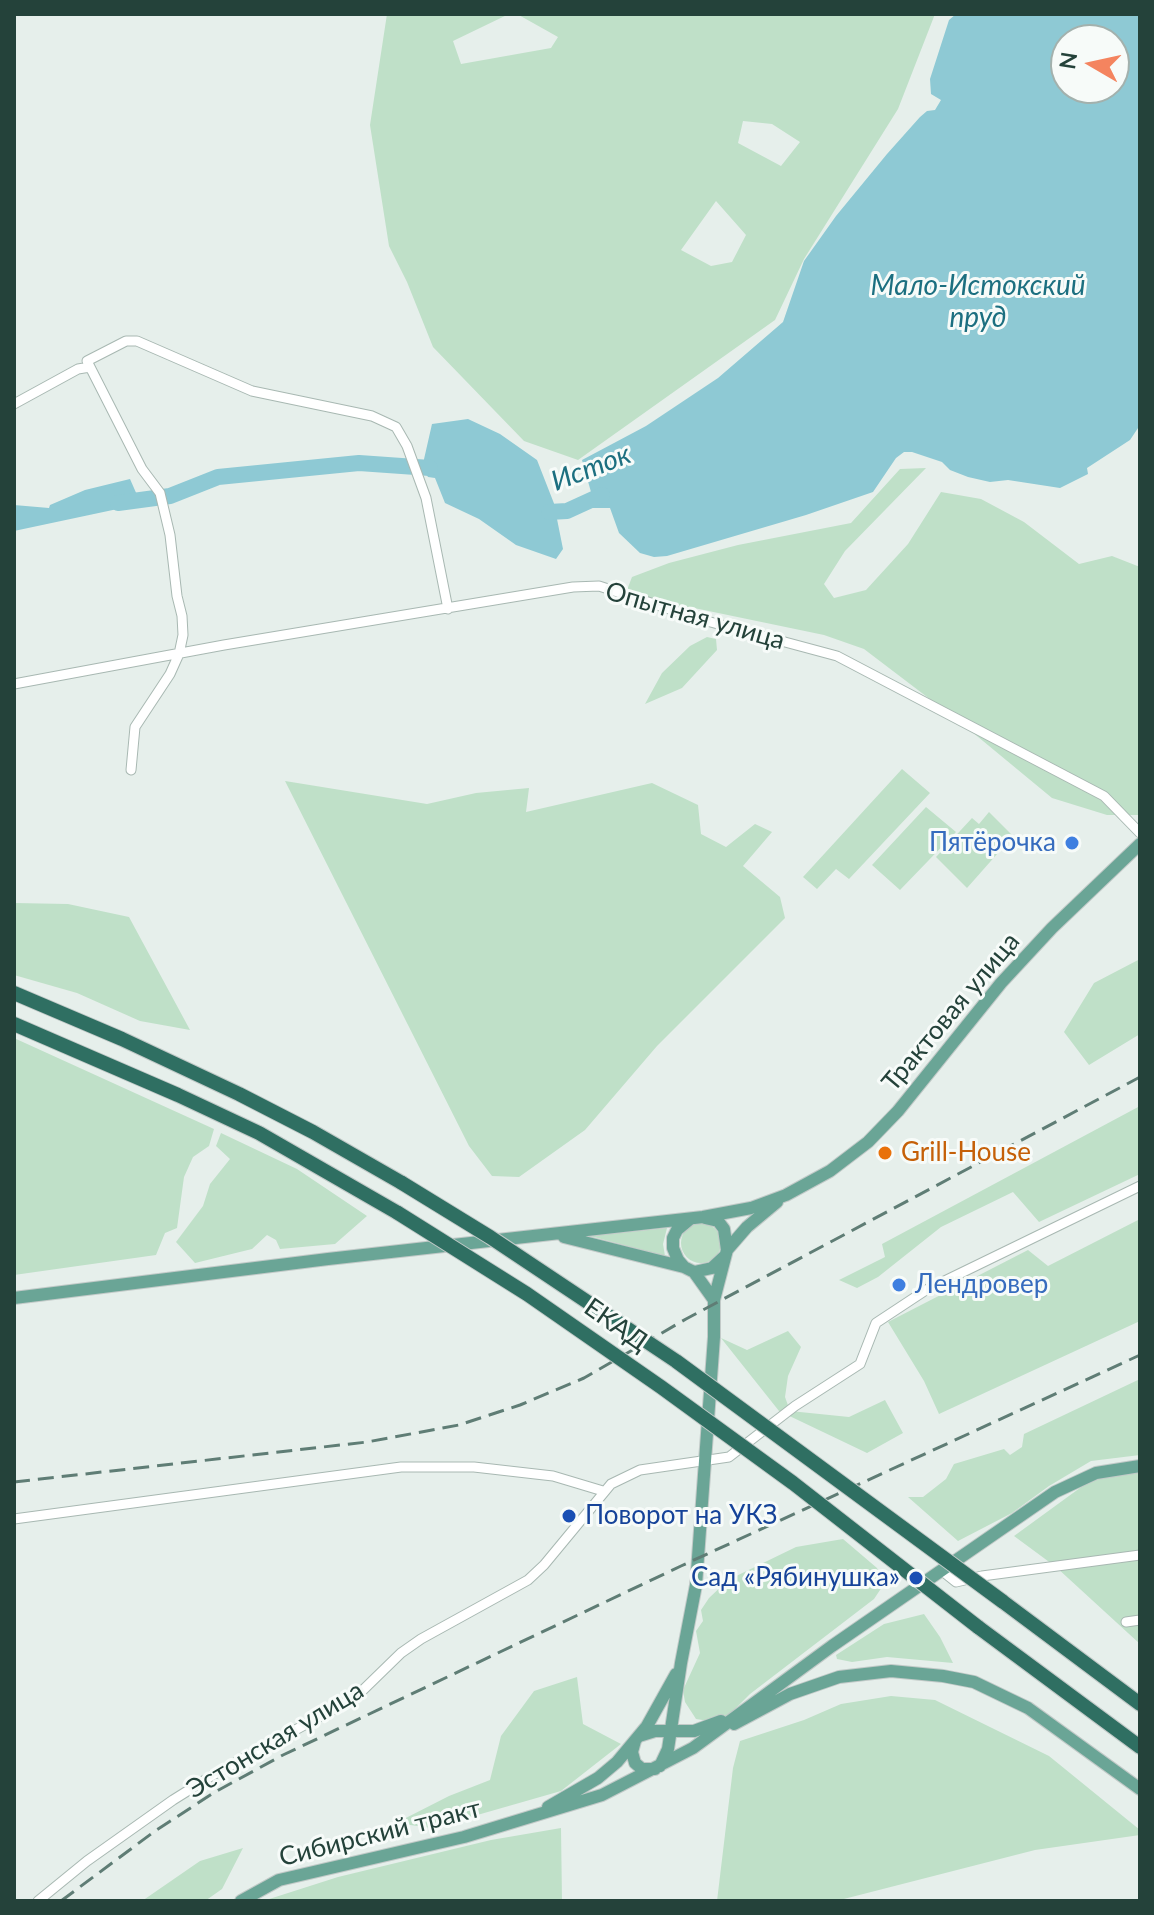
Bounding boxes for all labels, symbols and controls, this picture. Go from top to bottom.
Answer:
north arrow [1050,24,1130,104]
text: N [1053,50,1082,71]
water label: Мало-Истокский пруд [870,269,1086,335]
water label: Исток [547,438,635,498]
street label: Опытная улица [602,575,788,657]
place label: Пятёрочка [929,827,1056,859]
marker: Пятёрочка [1063,834,1081,852]
street label: Трактовая улица [876,926,1026,1098]
place label: Grill-House [901,1137,1031,1169]
marker: Grill-House [876,1144,894,1162]
place label: Лендровер [915,1269,1048,1301]
marker: Лендровер [890,1276,908,1294]
street label: ЕКАД [578,1292,654,1358]
place label: Поворот на УКЗ [585,1500,778,1532]
marker: Поворот на УКЗ [560,1507,578,1525]
place label: Сад «Рябинушка» [691,1562,900,1594]
marker: Сад «Рябинушка» [907,1569,925,1587]
street label: Эстонская улица [181,1675,369,1805]
street label: Сибирский тракт [276,1793,484,1873]

